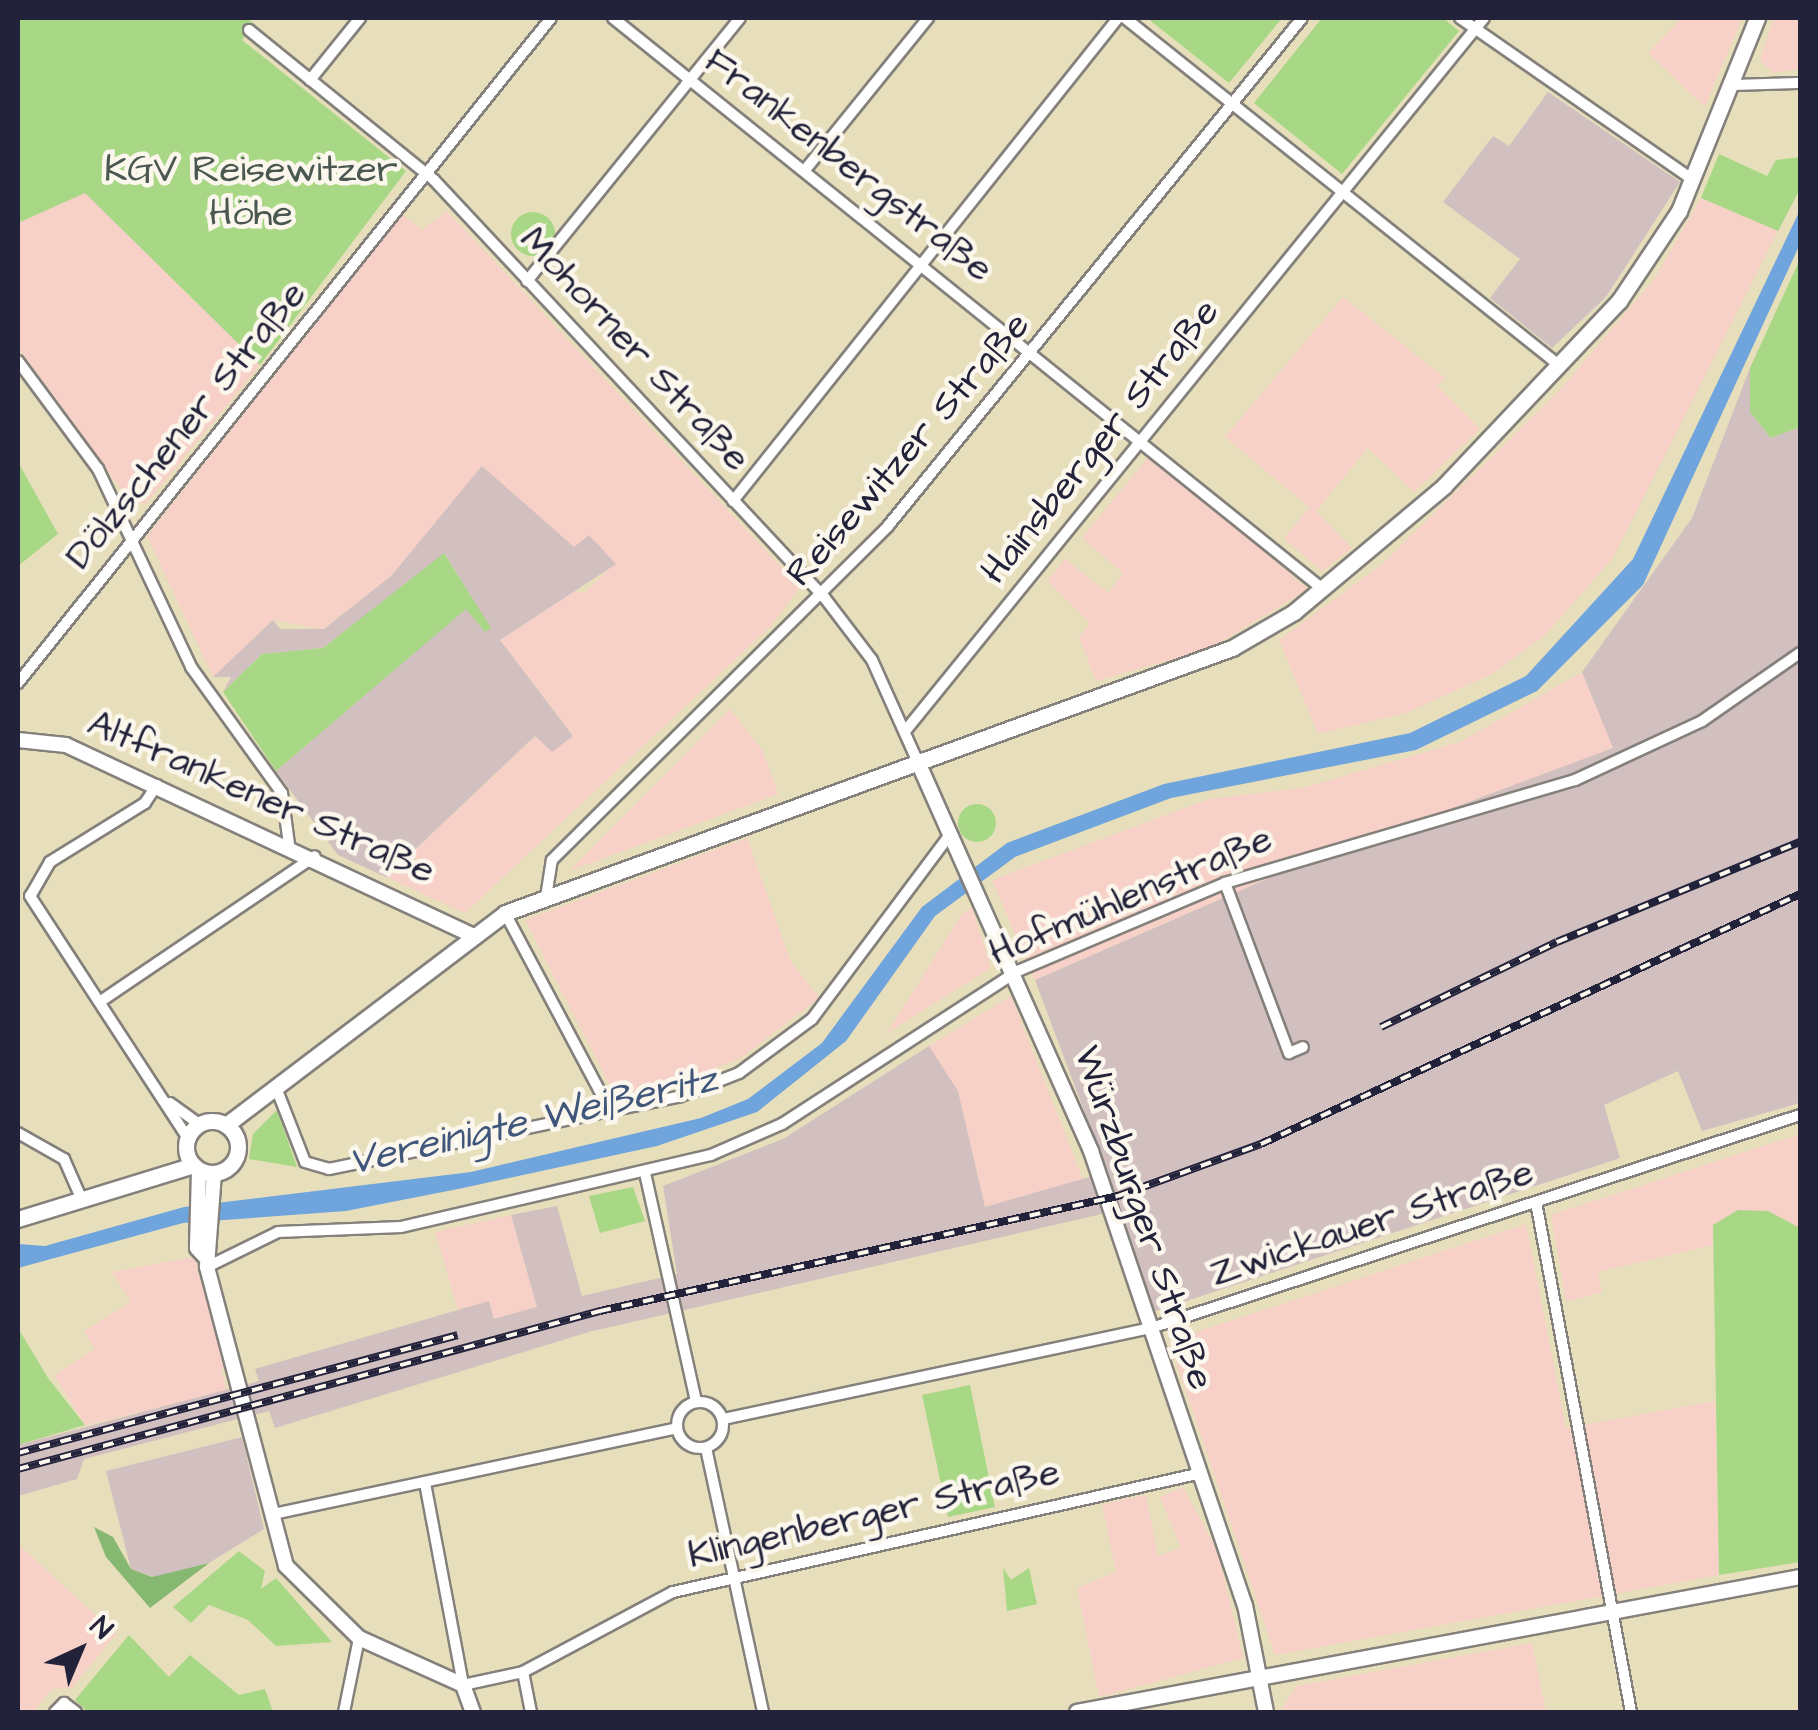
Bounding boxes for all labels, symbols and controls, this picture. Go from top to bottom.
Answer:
street label: Frankenbergstraße [695,39,1001,293]
park label: KGV Reisewitzer Höhe [104,148,398,238]
street label: Mohorner Straße [509,218,759,482]
street label: Dölzschener Straße [57,273,317,579]
street label: Hainsberger Straße [972,290,1230,594]
street label: Reisewitzer Straße [778,304,1040,596]
street label: Altfrankener Straße [81,701,441,895]
street label: Hofmühlenstraße [983,817,1279,977]
street label: Würzburger Straße [1063,1040,1223,1396]
water label: Vereinigte Weißeritz [344,1055,722,1187]
street label: Zwickauer Straße [1205,1150,1539,1298]
street label: Klingenberger Straße [684,1450,1064,1580]
north arrow [30,1600,130,1700]
text: N [81,1608,121,1648]

